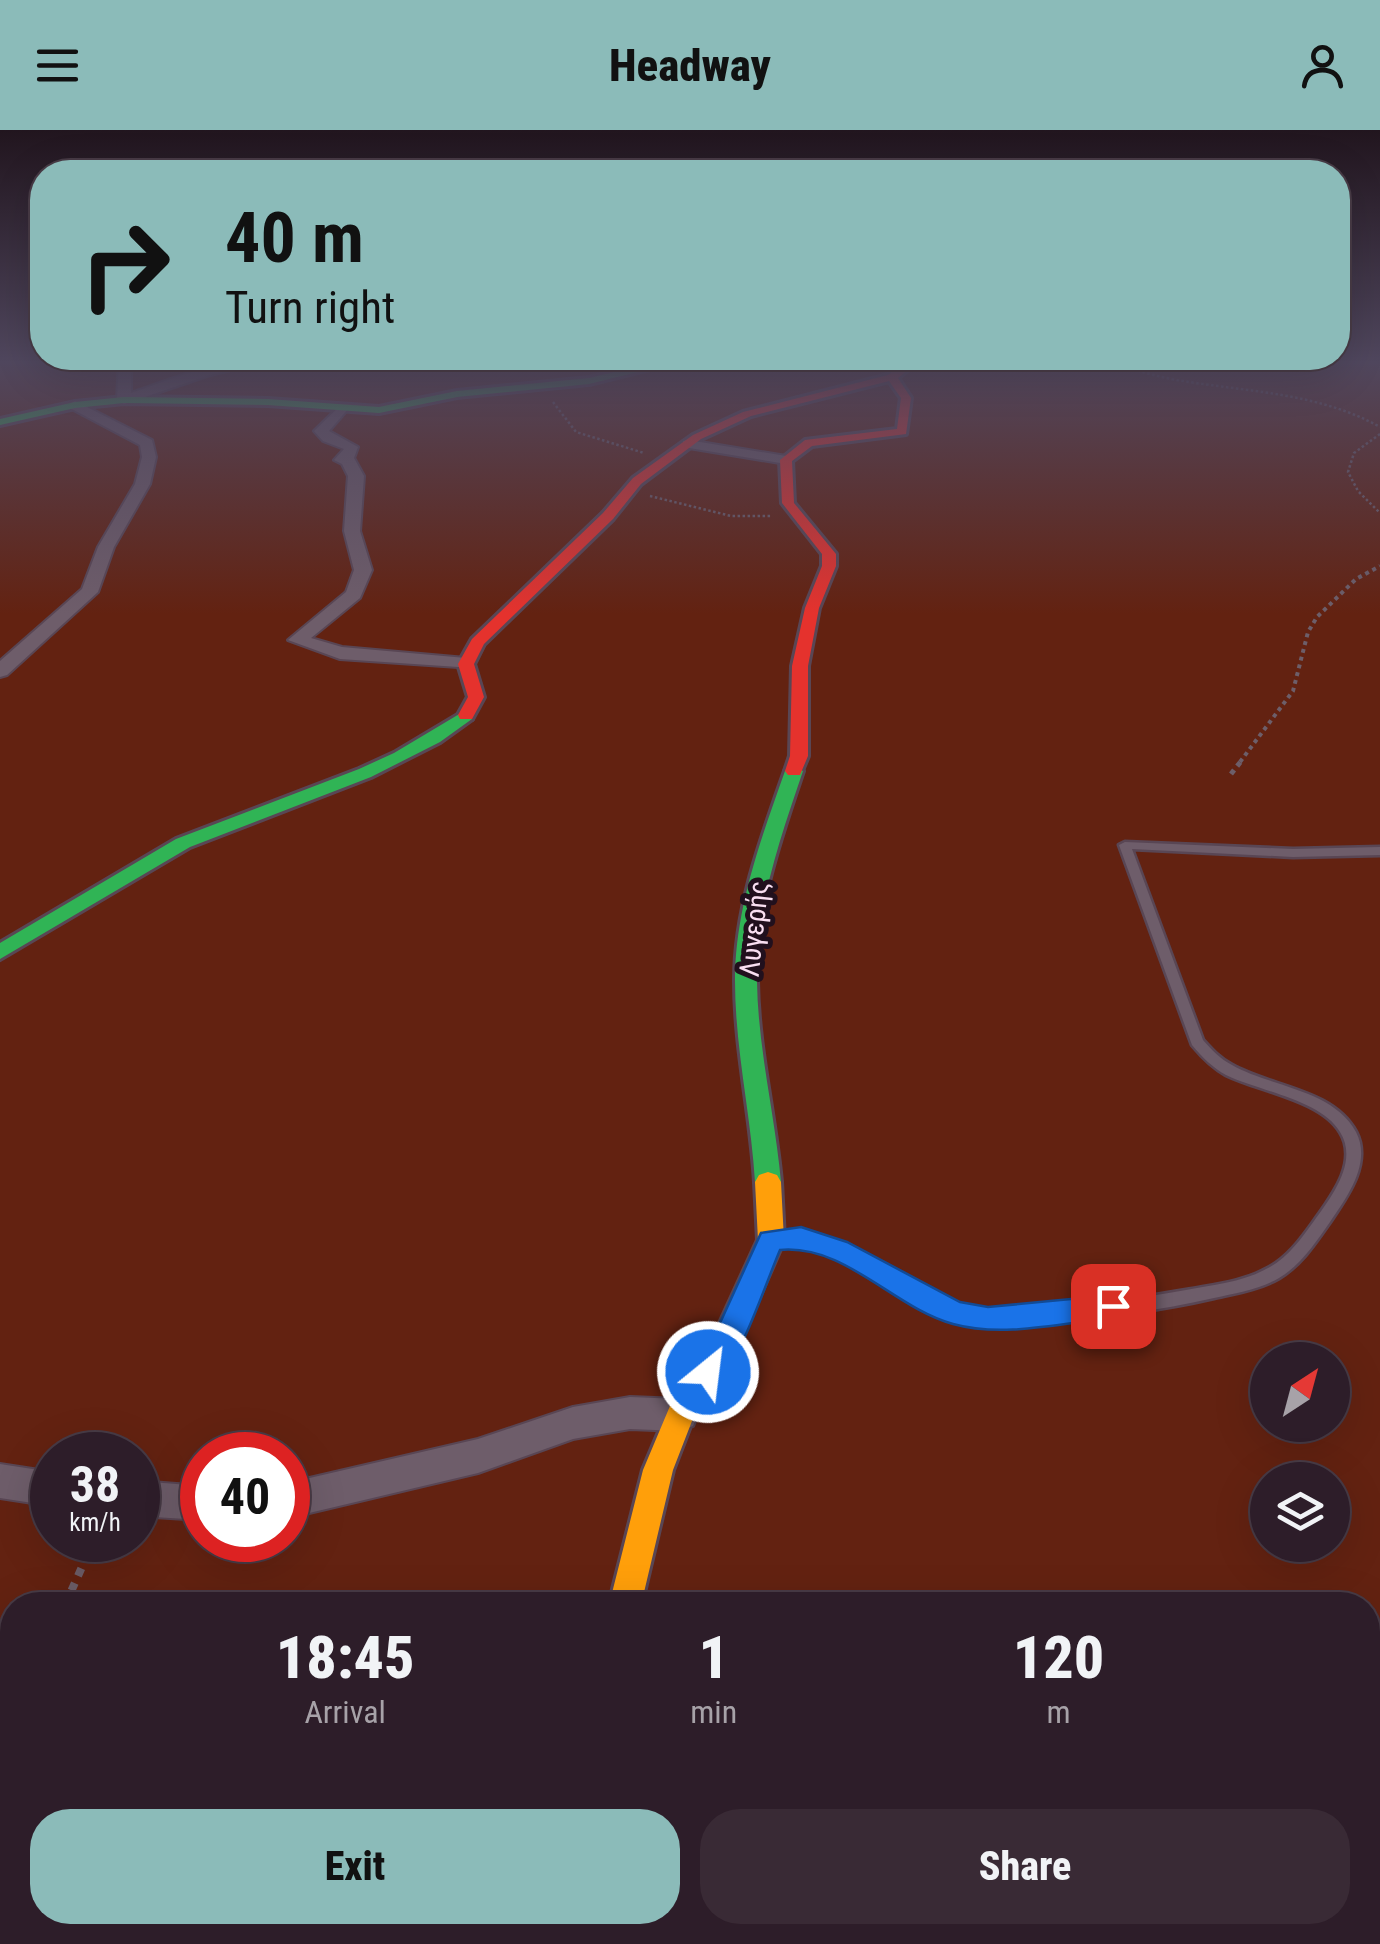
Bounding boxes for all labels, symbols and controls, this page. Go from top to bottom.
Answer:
icon: menu [30,38,85,93]
icon: person [1295,38,1350,93]
text: Headway [609,39,771,92]
text: 40 m [225,197,364,279]
icon: right [60,200,190,330]
text: Turn right [225,281,395,334]
street label: Λυγερής [733,879,775,979]
pin [1071,1264,1156,1349]
icon: arrive [1086,1279,1141,1334]
position arrow [656,1320,760,1424]
north arrow [1250,1342,1350,1442]
map controls [1250,1342,1350,1562]
speed limit sign: 40 [180,1432,310,1562]
text: 38 [70,1456,120,1514]
button: layers [1250,1462,1350,1562]
text: km/h [69,1508,121,1537]
text: 18:45 [276,1622,415,1693]
text: 1 [698,1622,729,1693]
text: 120 [1013,1622,1104,1693]
text: Arrival [304,1693,386,1731]
text: min [690,1693,737,1731]
text: m [1047,1693,1071,1731]
button: Exit [30,1809,680,1924]
button: Share [700,1809,1350,1924]

